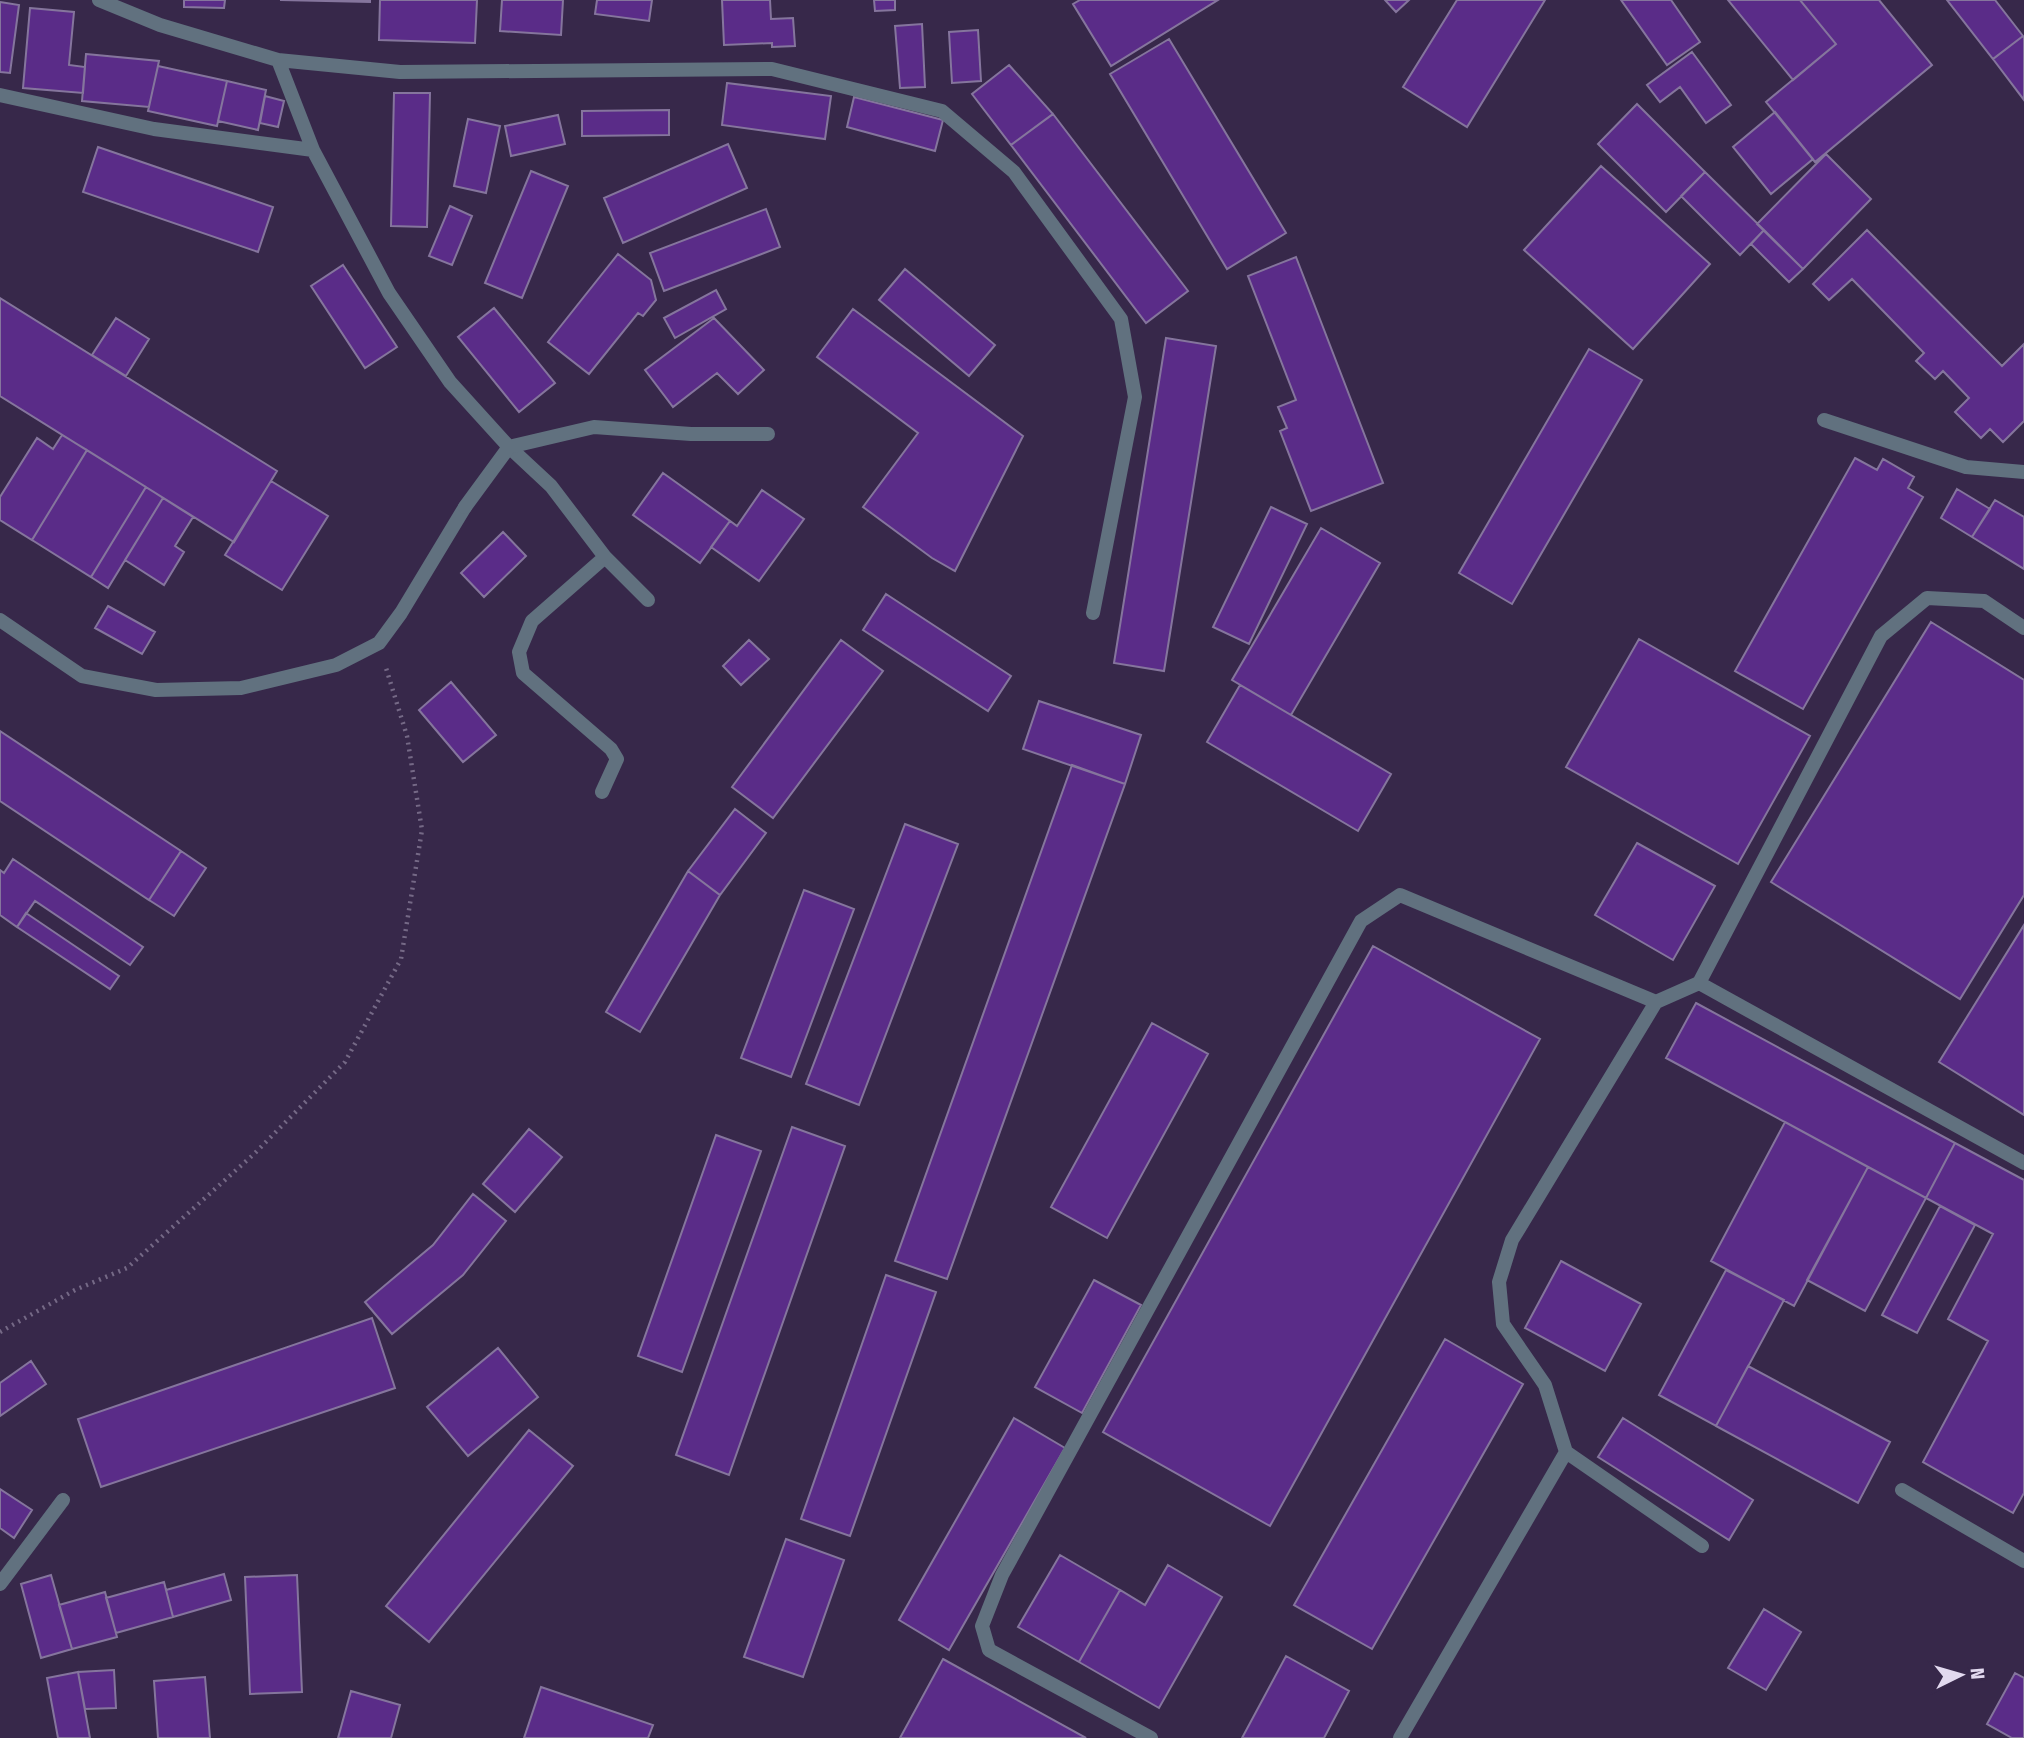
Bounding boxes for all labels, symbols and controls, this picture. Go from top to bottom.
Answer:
north arrow [1926,1640,1996,1710]
text: N [1965,1667,1989,1680]

